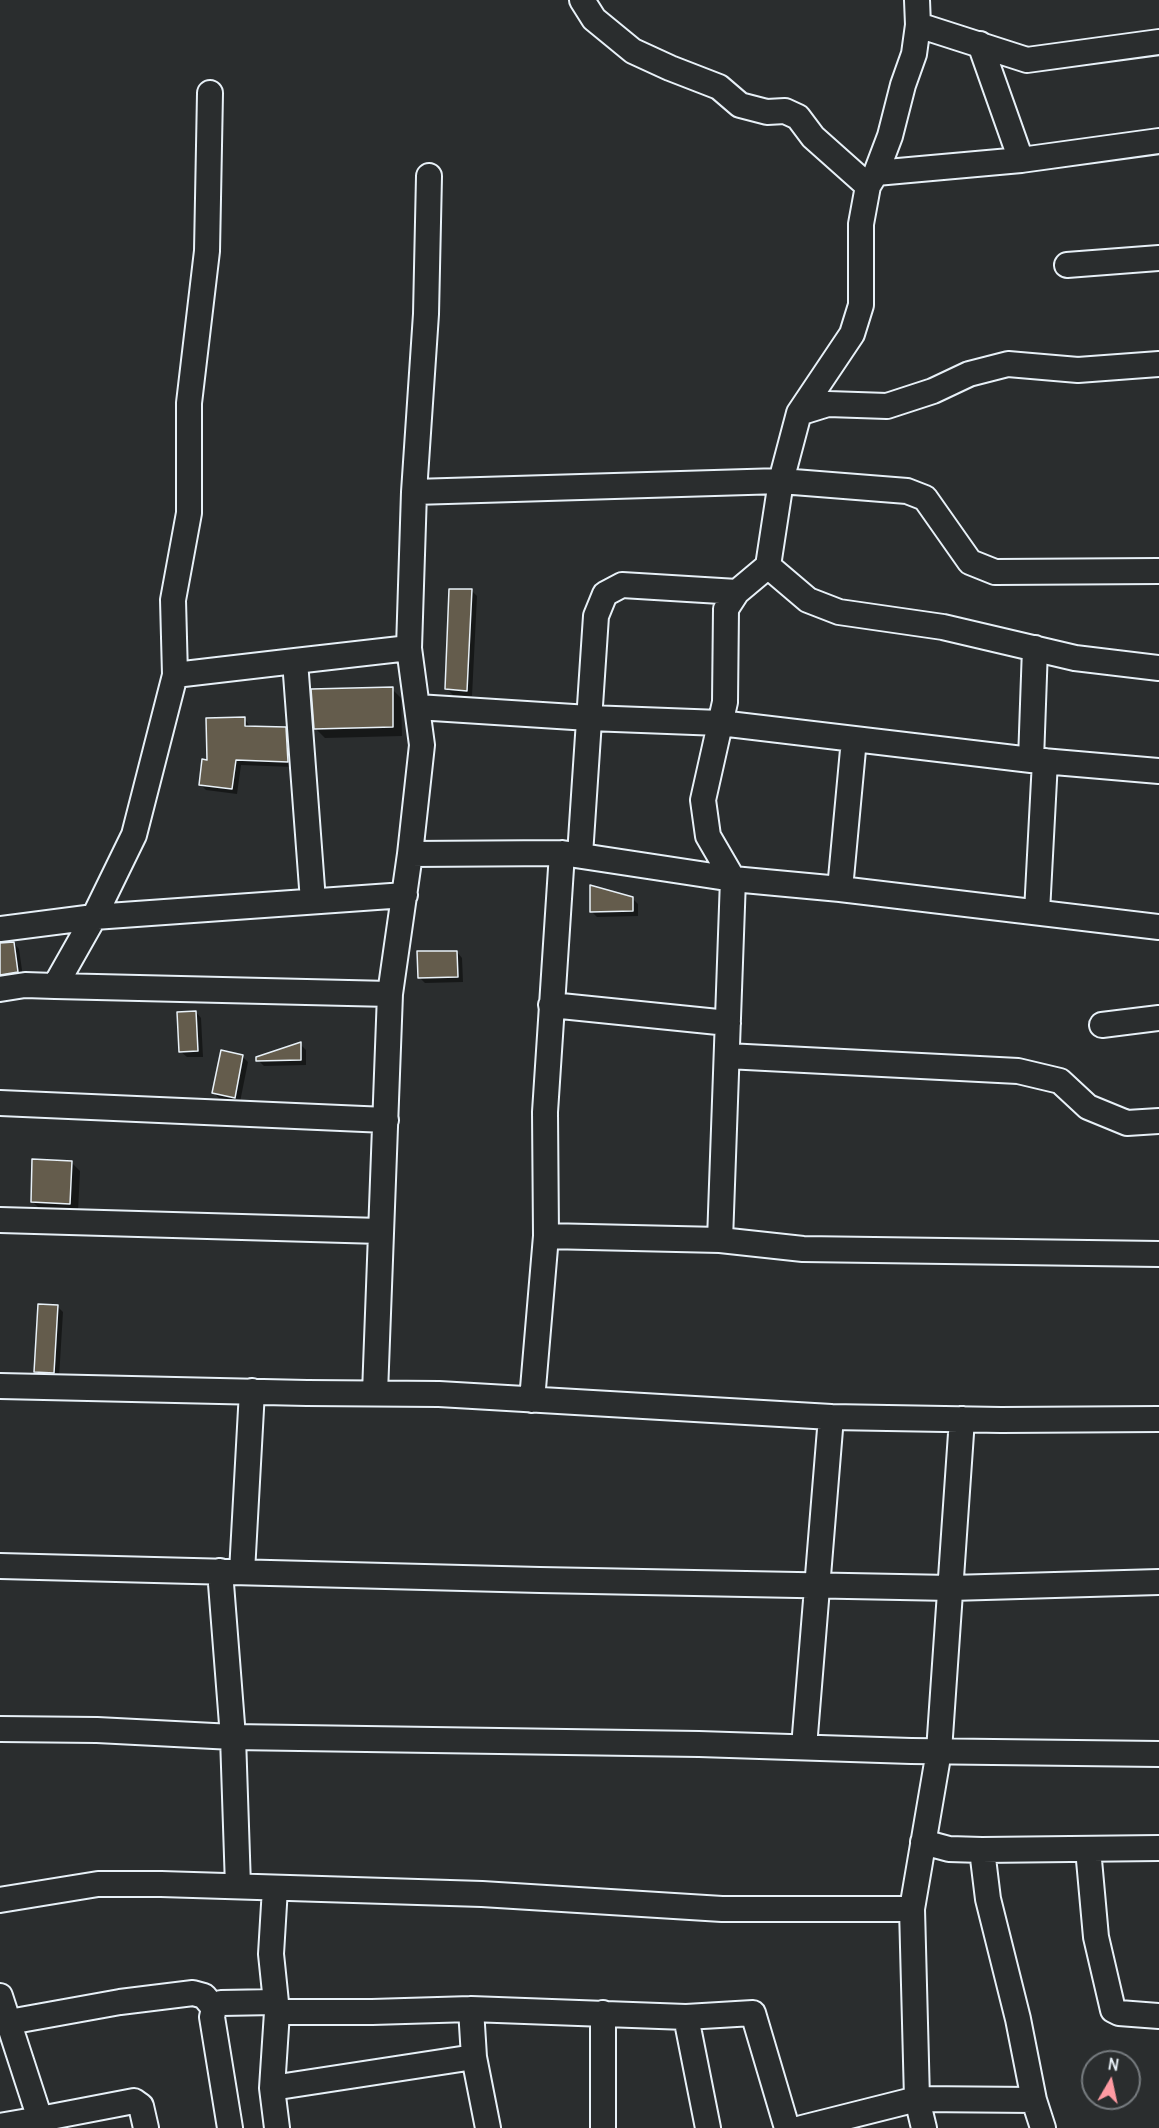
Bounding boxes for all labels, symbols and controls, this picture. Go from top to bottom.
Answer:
north arrow [1081,2050,1141,2110]
text: N [1106,2053,1121,2075]

